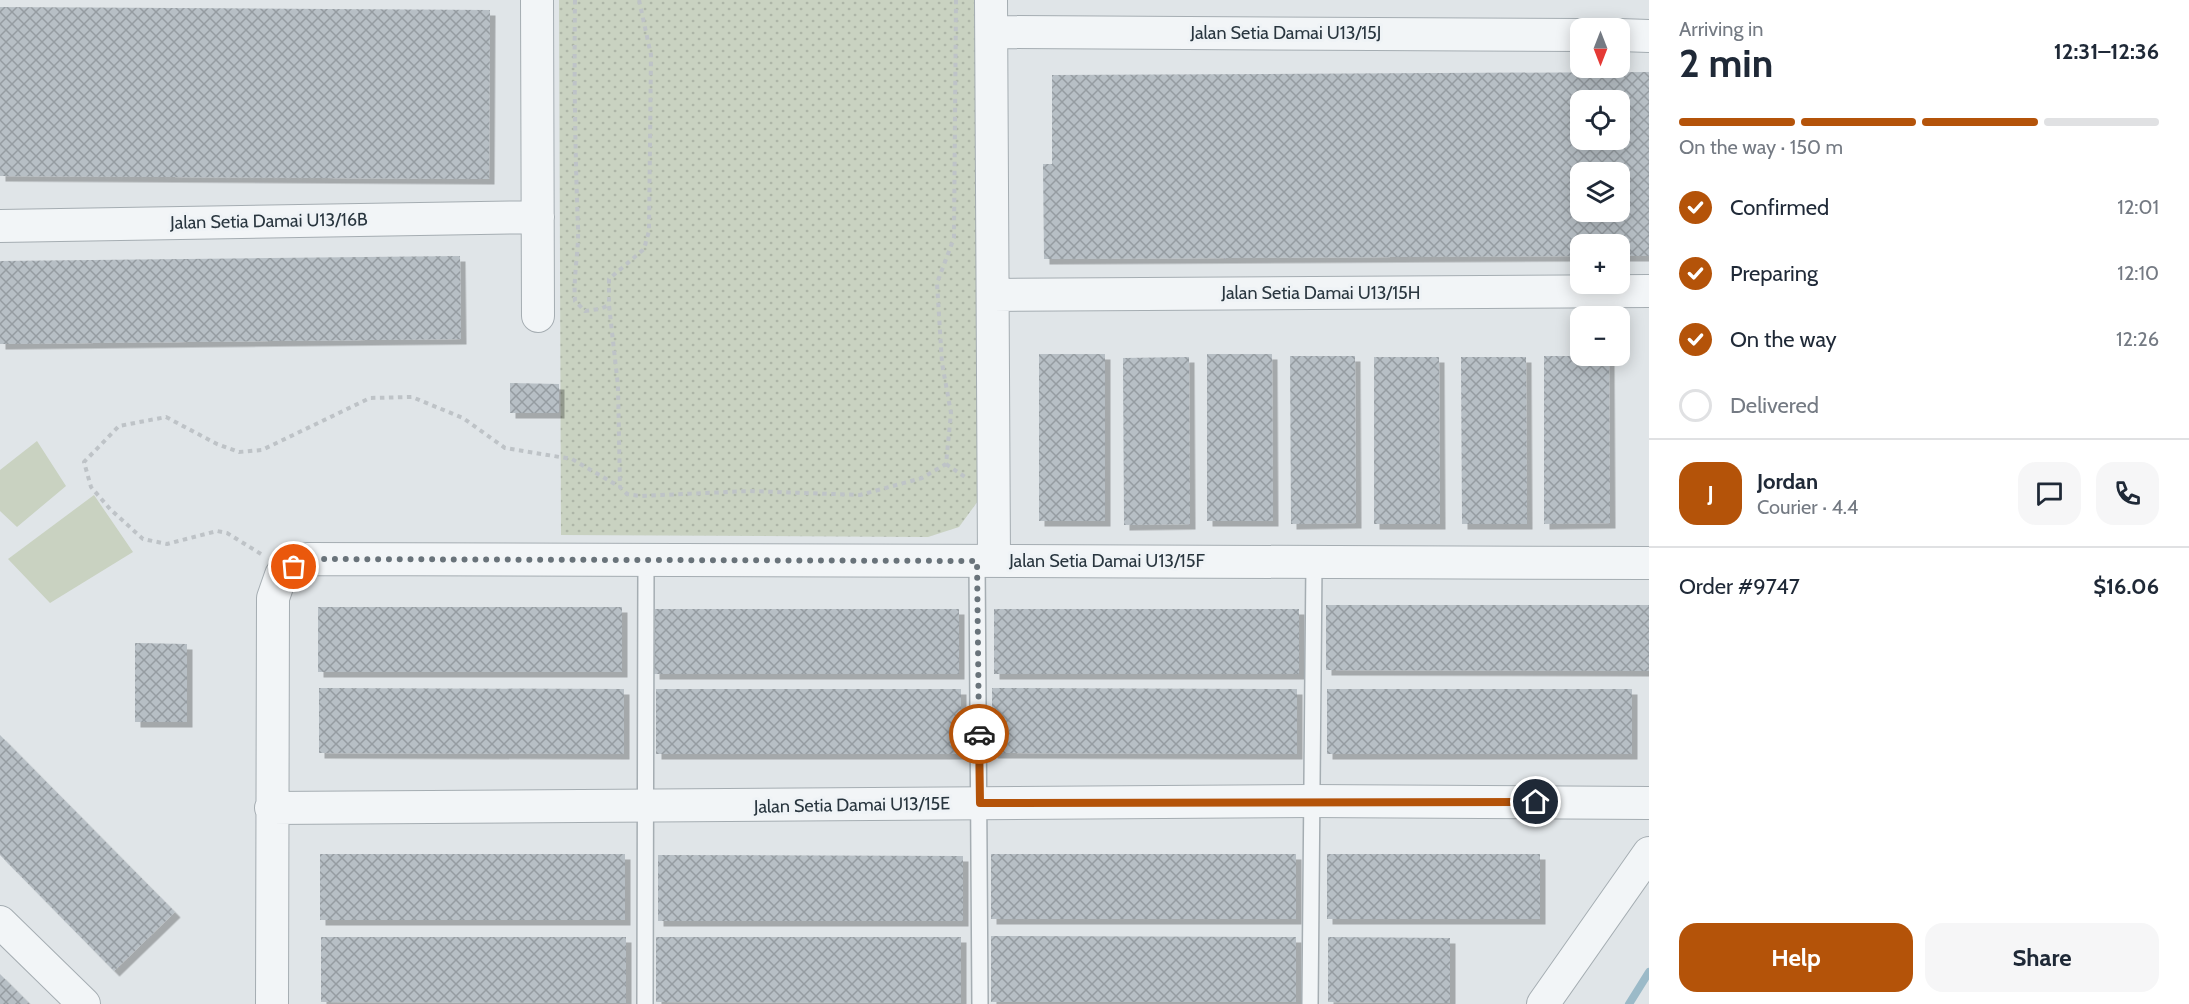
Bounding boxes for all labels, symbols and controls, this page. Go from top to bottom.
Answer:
text: Arriving in [1679,17,1763,41]
north arrow [1570,18,1630,78]
map controls [1570,18,1630,366]
street label: Jalan Setia Damai U13/15J [1190,22,1381,44]
text: 12:31–12:36 [2054,38,2159,65]
text: 2 min [1679,39,1773,87]
button: locate [1570,90,1630,150]
text: On the way · 150 m [1679,135,1843,159]
button: layers [1570,162,1630,222]
icon: check [1679,191,1712,224]
text: Confirmed [1730,194,1829,221]
text: 12:01 [2117,195,2159,219]
street label: Jalan Setia Damai U13/16B [169,208,368,234]
button: + [1570,234,1630,294]
icon: check [1679,257,1712,290]
text: Preparing [1730,260,1818,287]
text: 12:10 [2117,261,2159,285]
street label: Jalan Setia Damai U13/15H [1221,282,1421,304]
button: − [1570,306,1630,366]
icon: check [1679,323,1712,356]
text: On the way [1730,326,1837,353]
text: 12:26 [2116,327,2159,351]
text: Delivered [1730,392,1819,419]
button: chat [2018,462,2081,525]
button: phone [2096,462,2159,525]
text: Jordan [1757,468,1818,495]
text: J [1707,480,1714,507]
text: Courier · 4.4 [1757,495,1858,519]
pin [268,541,319,592]
icon: bag [277,550,310,583]
street label: Jalan Setia Damai U13/15F [1008,550,1205,572]
text: Order #9747 [1679,573,1800,600]
text: $16.06 [2093,573,2159,600]
courier [949,704,1009,764]
icon: car [963,718,996,751]
pin [1510,776,1561,827]
icon: home [1519,785,1552,818]
street label: Jalan Setia Damai U13/15E [753,792,950,818]
button: Help [1679,923,1913,992]
button: Share [1925,923,2159,992]

